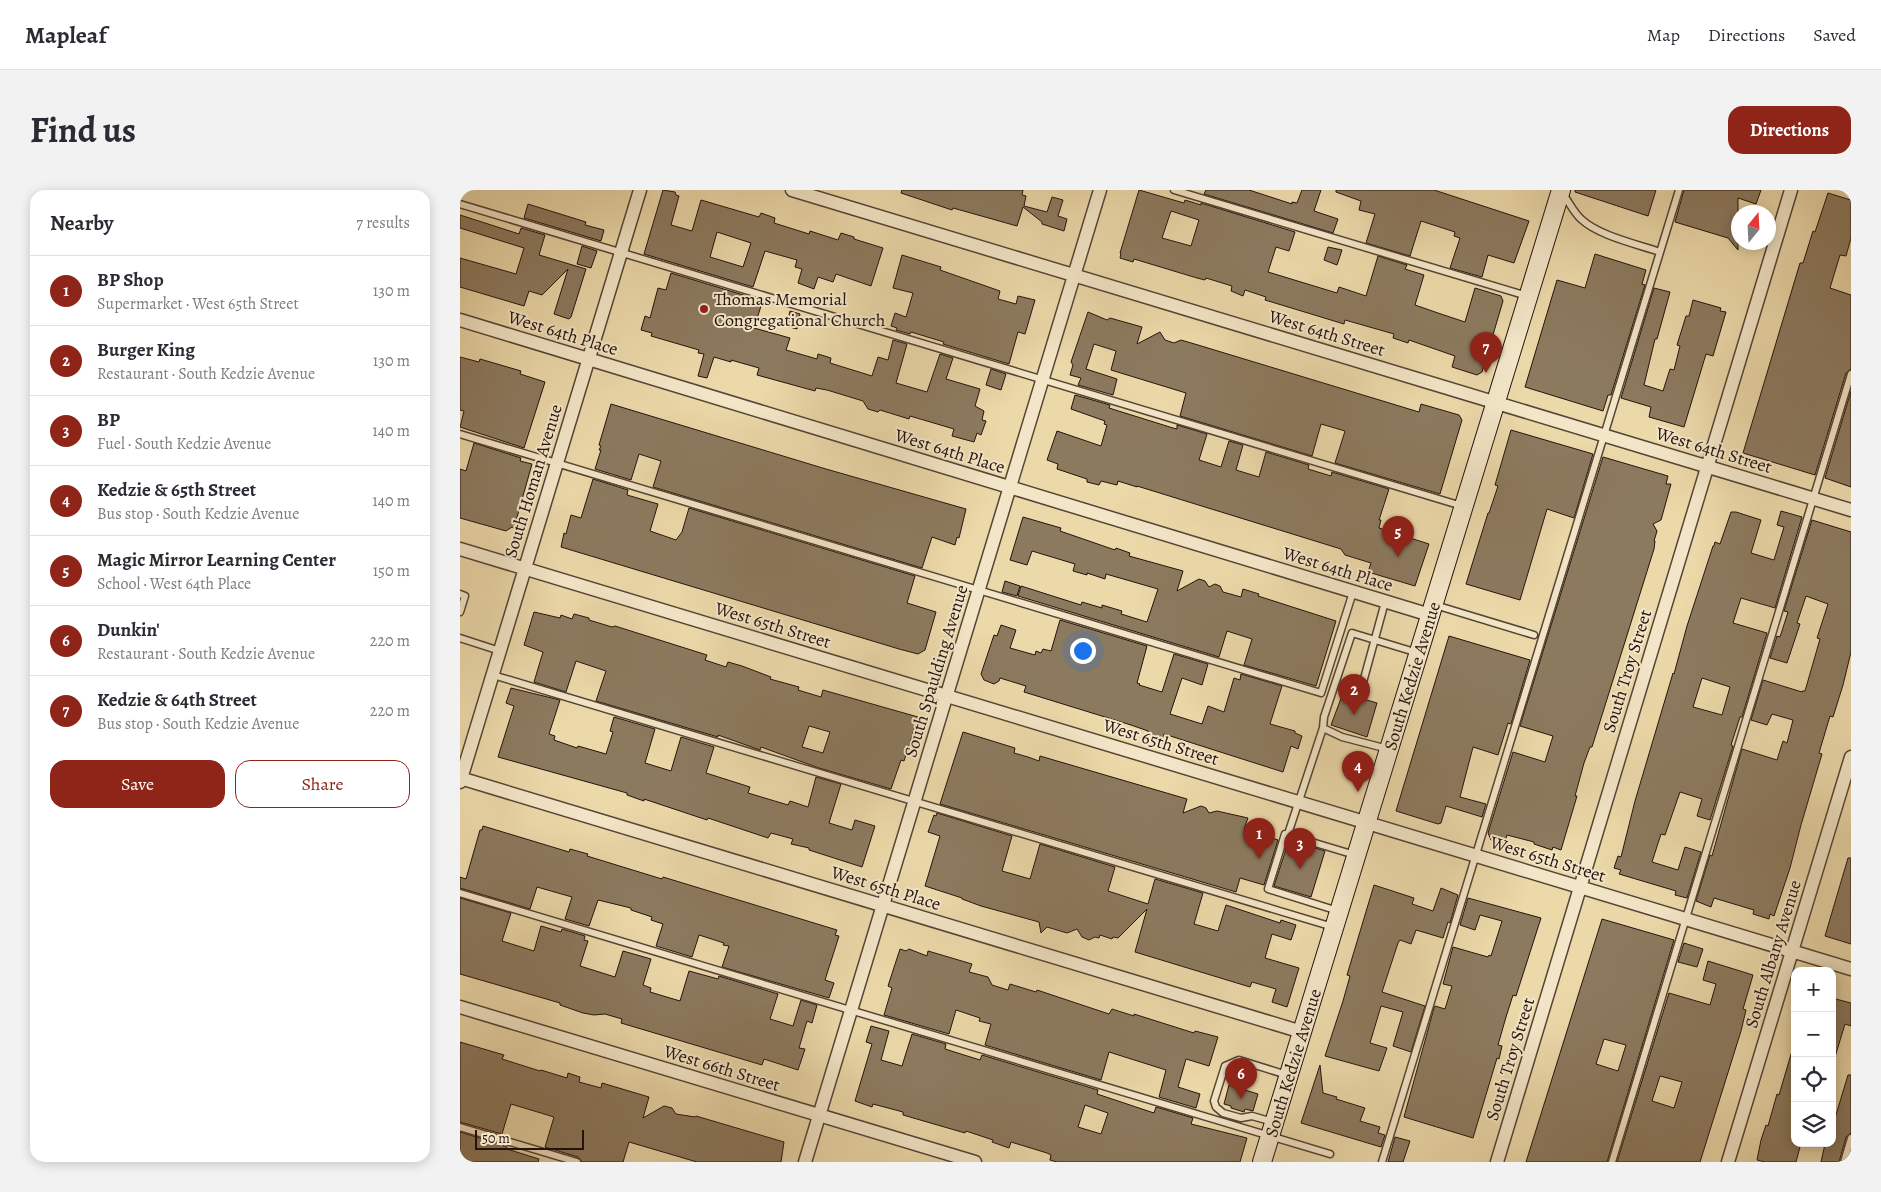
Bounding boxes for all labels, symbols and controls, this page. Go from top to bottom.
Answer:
text: Mapleaf [25,19,107,51]
text: Map [1647,23,1680,47]
text: Directions [1708,23,1785,47]
text: Saved [1813,23,1856,47]
text: Find us [30,106,136,154]
button: Directions [1728,106,1851,154]
north arrow [1731,205,1776,250]
text: Nearby [50,209,113,237]
text: 7 results [356,212,410,234]
text: BP Shop [97,267,164,293]
text: 1 [63,280,69,302]
text: 130 m [373,280,410,302]
place label: Thomas Memorial Congregational Church [714,287,886,332]
text: Supermarket · West 65th Street [97,293,299,315]
marker: Thomas Memorial Congregational Church [698,303,710,315]
street label: West 64th Street [1265,304,1388,362]
street label: West 64th Place [504,305,621,361]
pin: 7 [1470,332,1502,373]
text: Burger King [97,337,195,363]
text: 2 [62,350,70,372]
text: 130 m [373,350,410,372]
text: Restaurant · South Kedzie Avenue [97,363,315,385]
street label: South Homan Avenue [498,401,568,561]
text: BP [97,407,120,433]
text: 3 [63,420,69,442]
text: 140 m [372,420,410,442]
street label: West 64th Street [1652,421,1775,479]
street label: West 64th Place [891,423,1008,479]
text: Fuel · South Kedzie Avenue [97,433,271,455]
text: Kedzie & 65th Street [97,477,256,503]
text: 4 [62,490,70,512]
text: 140 m [372,490,410,512]
text: Bus stop · South Kedzie Avenue [97,503,299,525]
pin: 5 [1382,516,1414,557]
street label: West 64th Place [1279,541,1396,597]
text: Magic Mirror Learning Center [97,547,336,573]
text: 5 [63,560,69,582]
text: 150 m [373,560,410,582]
text: School · West 64th Place [97,573,251,595]
street label: South Spaulding Avenue [898,582,974,760]
street label: West 65th Street [711,596,834,654]
street label: South Kedzie Avenue [1378,599,1446,753]
street label: South Troy Street [1597,606,1657,735]
text: Dunkin' [97,617,160,643]
text: 6 [62,630,70,652]
text: 220 m [370,630,410,652]
your location [1070,638,1096,664]
text: Restaurant · South Kedzie Avenue [97,643,315,665]
pin: 2 [1338,674,1370,715]
text: Kedzie & 64th Street [97,687,257,713]
text: 7 [63,700,69,722]
text: 220 m [370,700,410,722]
text: Bus stop · South Kedzie Avenue [97,713,299,735]
street label: West 65th Street [1099,713,1222,771]
pin: 4 [1342,751,1374,792]
button: Save [50,760,225,808]
button: Share [235,760,410,808]
pin: 1 [1243,818,1275,859]
pin: 3 [1284,828,1316,869]
street label: West 65th Street [1486,830,1609,888]
street label: West 65th Place [827,860,944,916]
street label: South Albany Avenue [1739,877,1807,1031]
map controls [1791,967,1836,1147]
button: + [1791,967,1836,1012]
street label: South Kedzie Avenue [1259,986,1327,1140]
street label: South Troy Street [1480,994,1540,1123]
button: − [1791,1012,1836,1057]
street label: West 66th Street [660,1039,783,1097]
button: locate [1791,1057,1836,1102]
pin: 6 [1225,1058,1257,1099]
button: layers [1791,1102,1836,1147]
scale bar [475,1127,584,1150]
text: 50 m [482,1129,510,1148]

